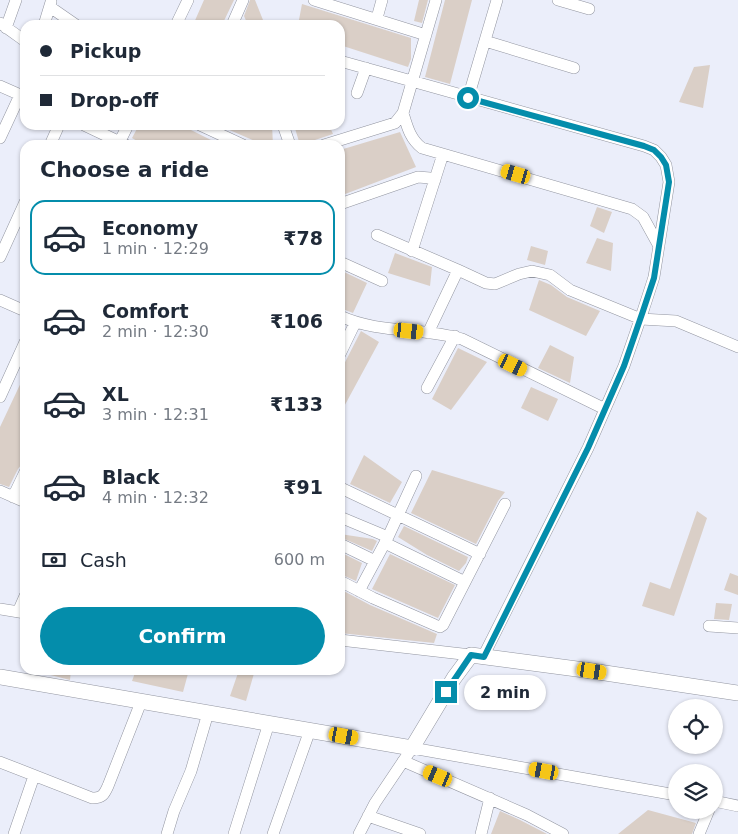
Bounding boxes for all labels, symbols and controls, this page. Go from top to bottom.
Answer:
text: Pickup [70,40,141,62]
route start [457,87,479,109]
text: Drop-off [70,89,158,111]
text: Choose a ride [40,157,209,182]
car [499,163,532,185]
icon: car [42,215,87,260]
text: Economy [102,217,198,239]
text: ₹78 [283,227,323,249]
text: 1 min · 12:29 [102,239,209,258]
icon: car [42,298,87,343]
text: Comfort [102,300,189,322]
text: ₹106 [270,310,323,332]
text: 2 min · 12:30 [102,322,209,341]
car [393,322,424,340]
car [496,352,529,378]
icon: car [42,381,87,426]
text: XL [102,383,129,405]
text: ₹133 [270,393,323,415]
text: 3 min · 12:31 [102,405,209,424]
icon: car [42,464,87,509]
text: Black [102,466,160,488]
text: ₹91 [283,476,323,498]
text: 4 min · 12:32 [102,488,209,507]
icon: cash [40,546,68,574]
text: Cash [80,549,127,571]
text: 600 m [274,550,325,569]
button: Confirm [40,607,325,665]
car [576,661,607,681]
callout: 2 min [464,674,546,710]
route end [435,681,457,703]
text: 2 min [480,683,530,702]
map controls [668,699,723,819]
button: locate [668,699,723,754]
car [327,726,360,746]
car [527,761,560,781]
car [421,763,454,789]
button: layers [668,764,723,819]

